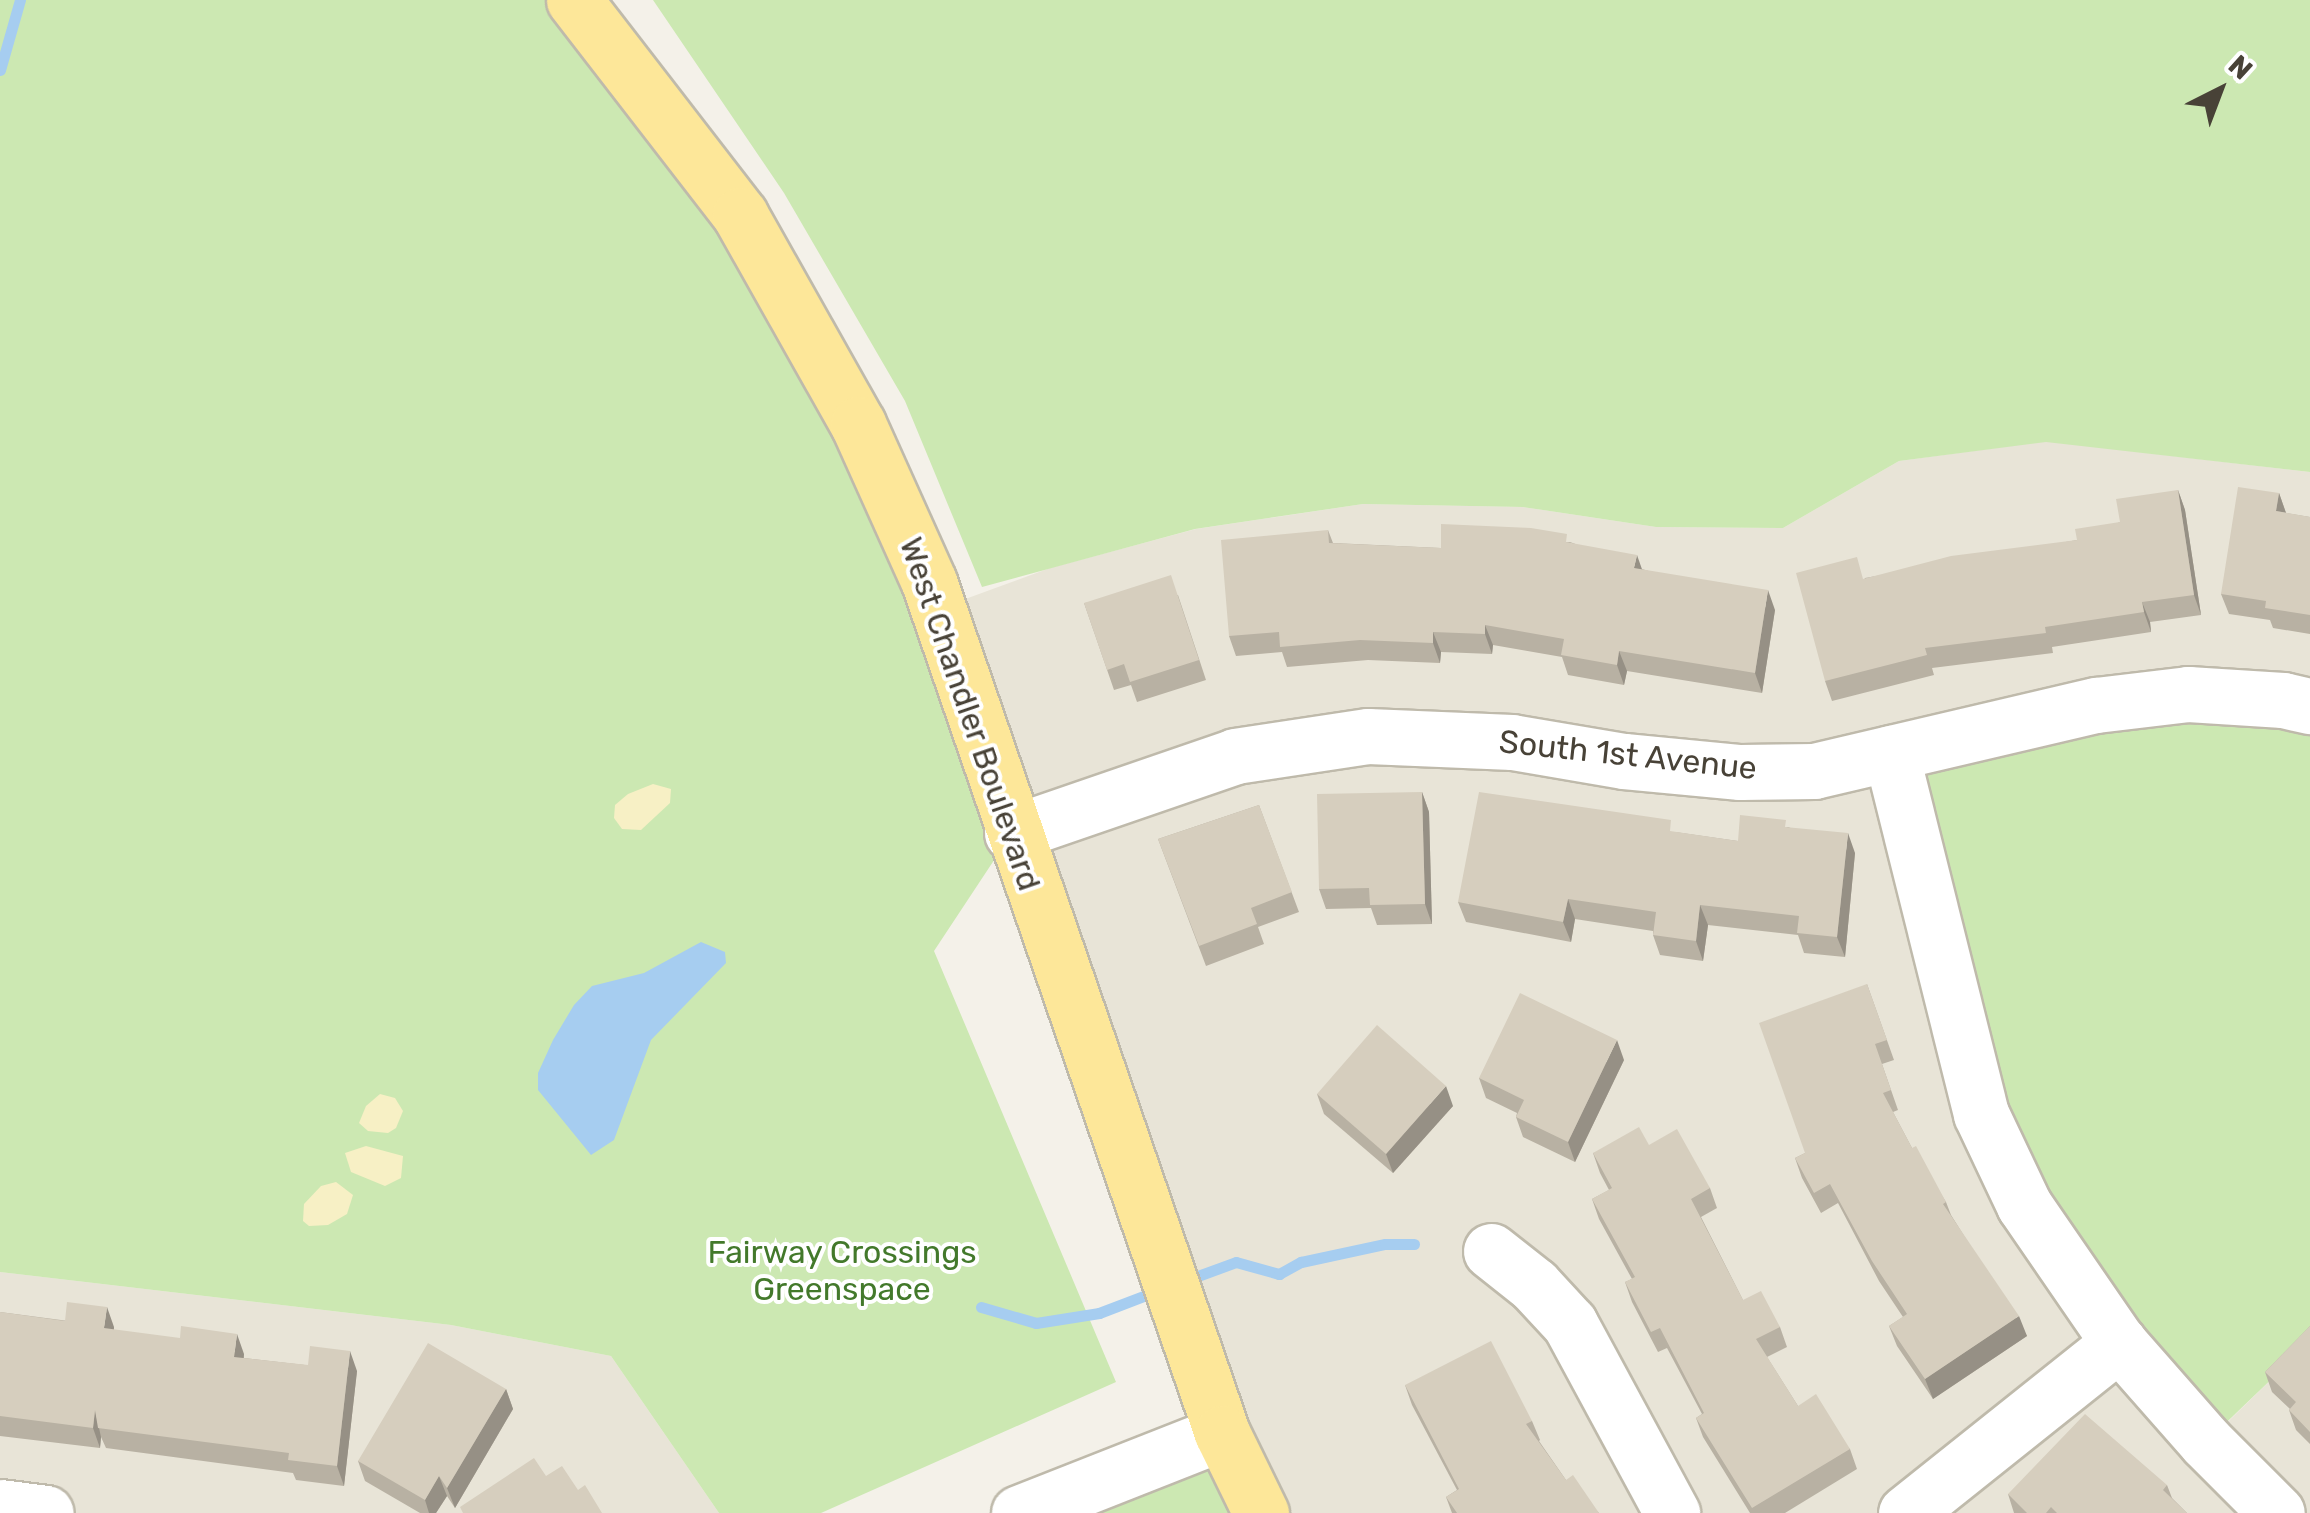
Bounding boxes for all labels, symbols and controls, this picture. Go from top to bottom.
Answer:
north arrow [2170,40,2270,140]
text: N [2222,48,2259,86]
street label: West Chandler Boulevard [891,532,1049,896]
street label: South 1st Avenue [1497,722,1759,788]
park label: Fairway Crossings Greenspace [707,1234,977,1309]

